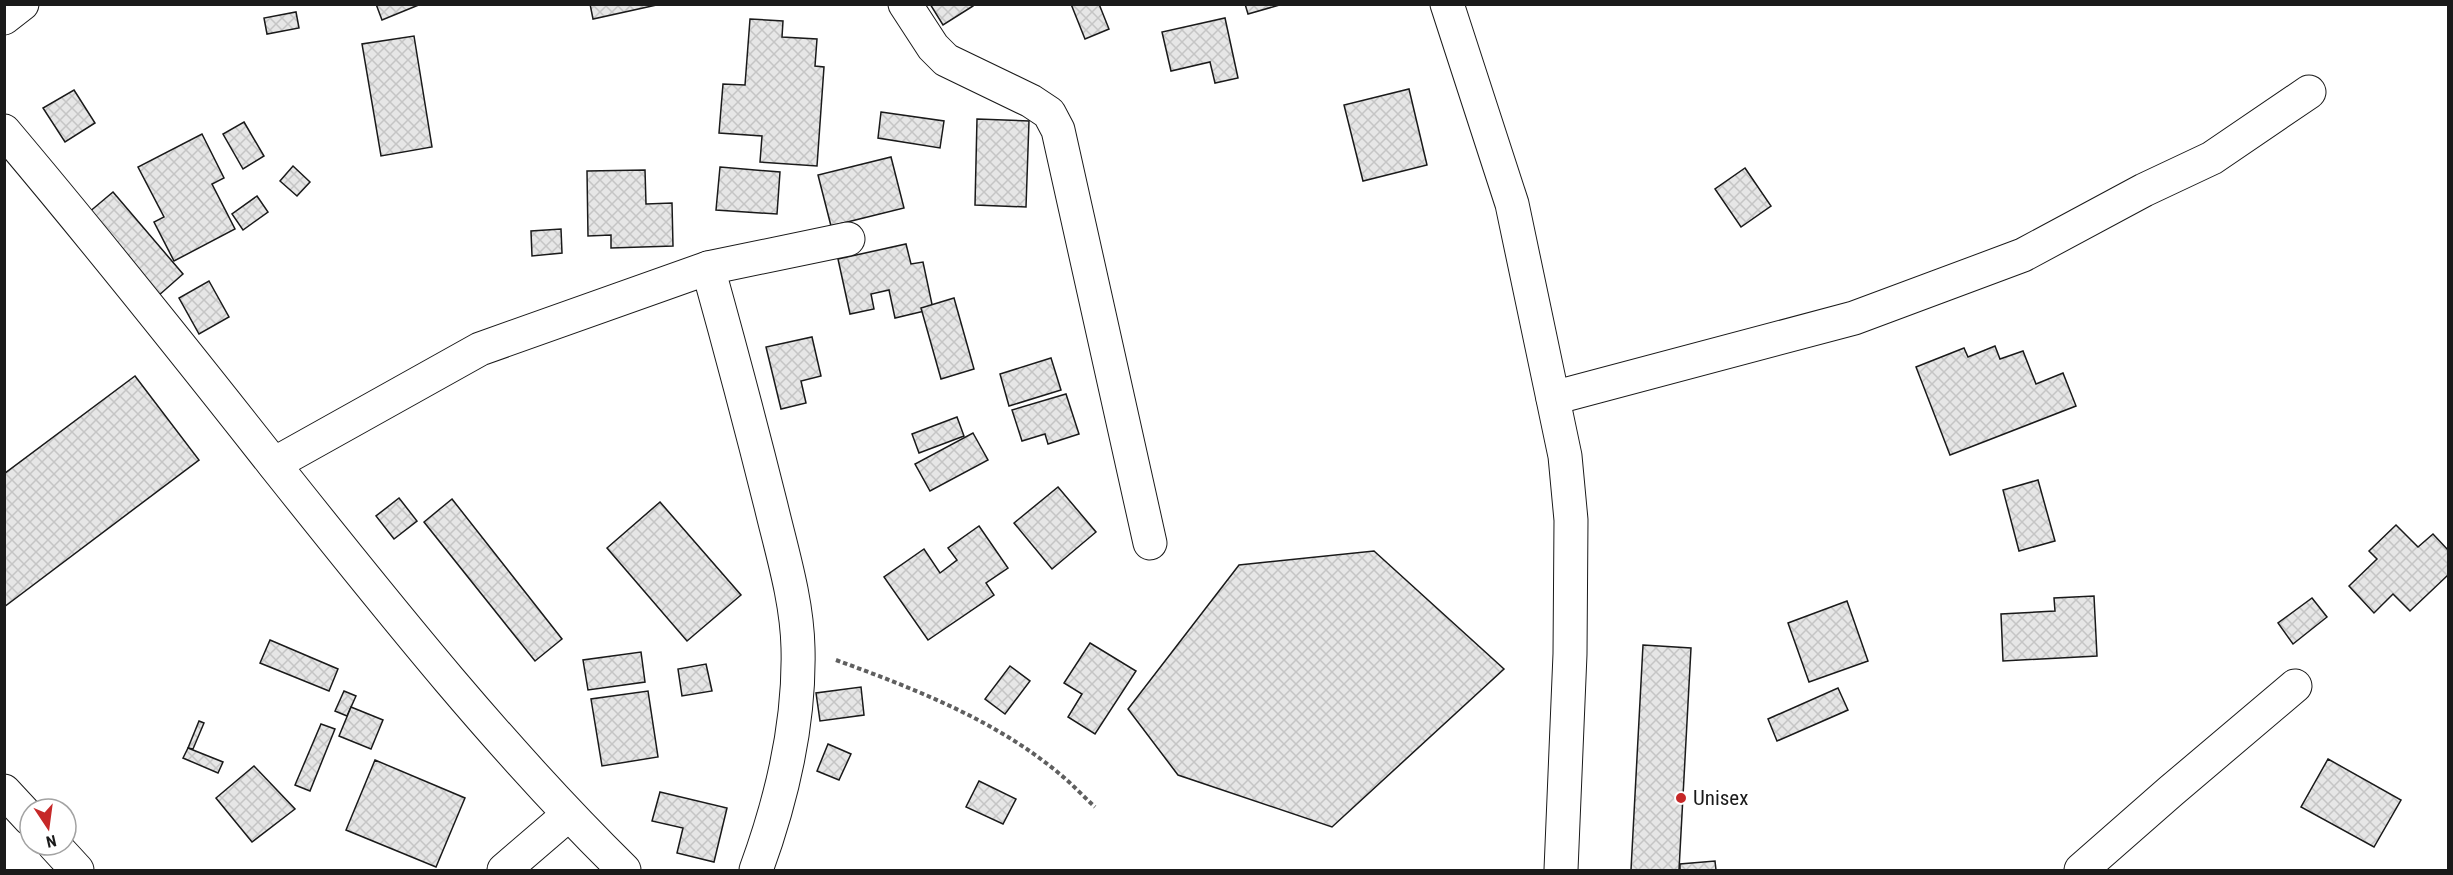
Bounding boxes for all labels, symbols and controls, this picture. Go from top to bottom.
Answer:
place label: Unisex [1693,786,1748,810]
marker: Unisex [1674,791,1688,805]
north arrow [18,797,78,857]
text: N [44,831,58,851]

